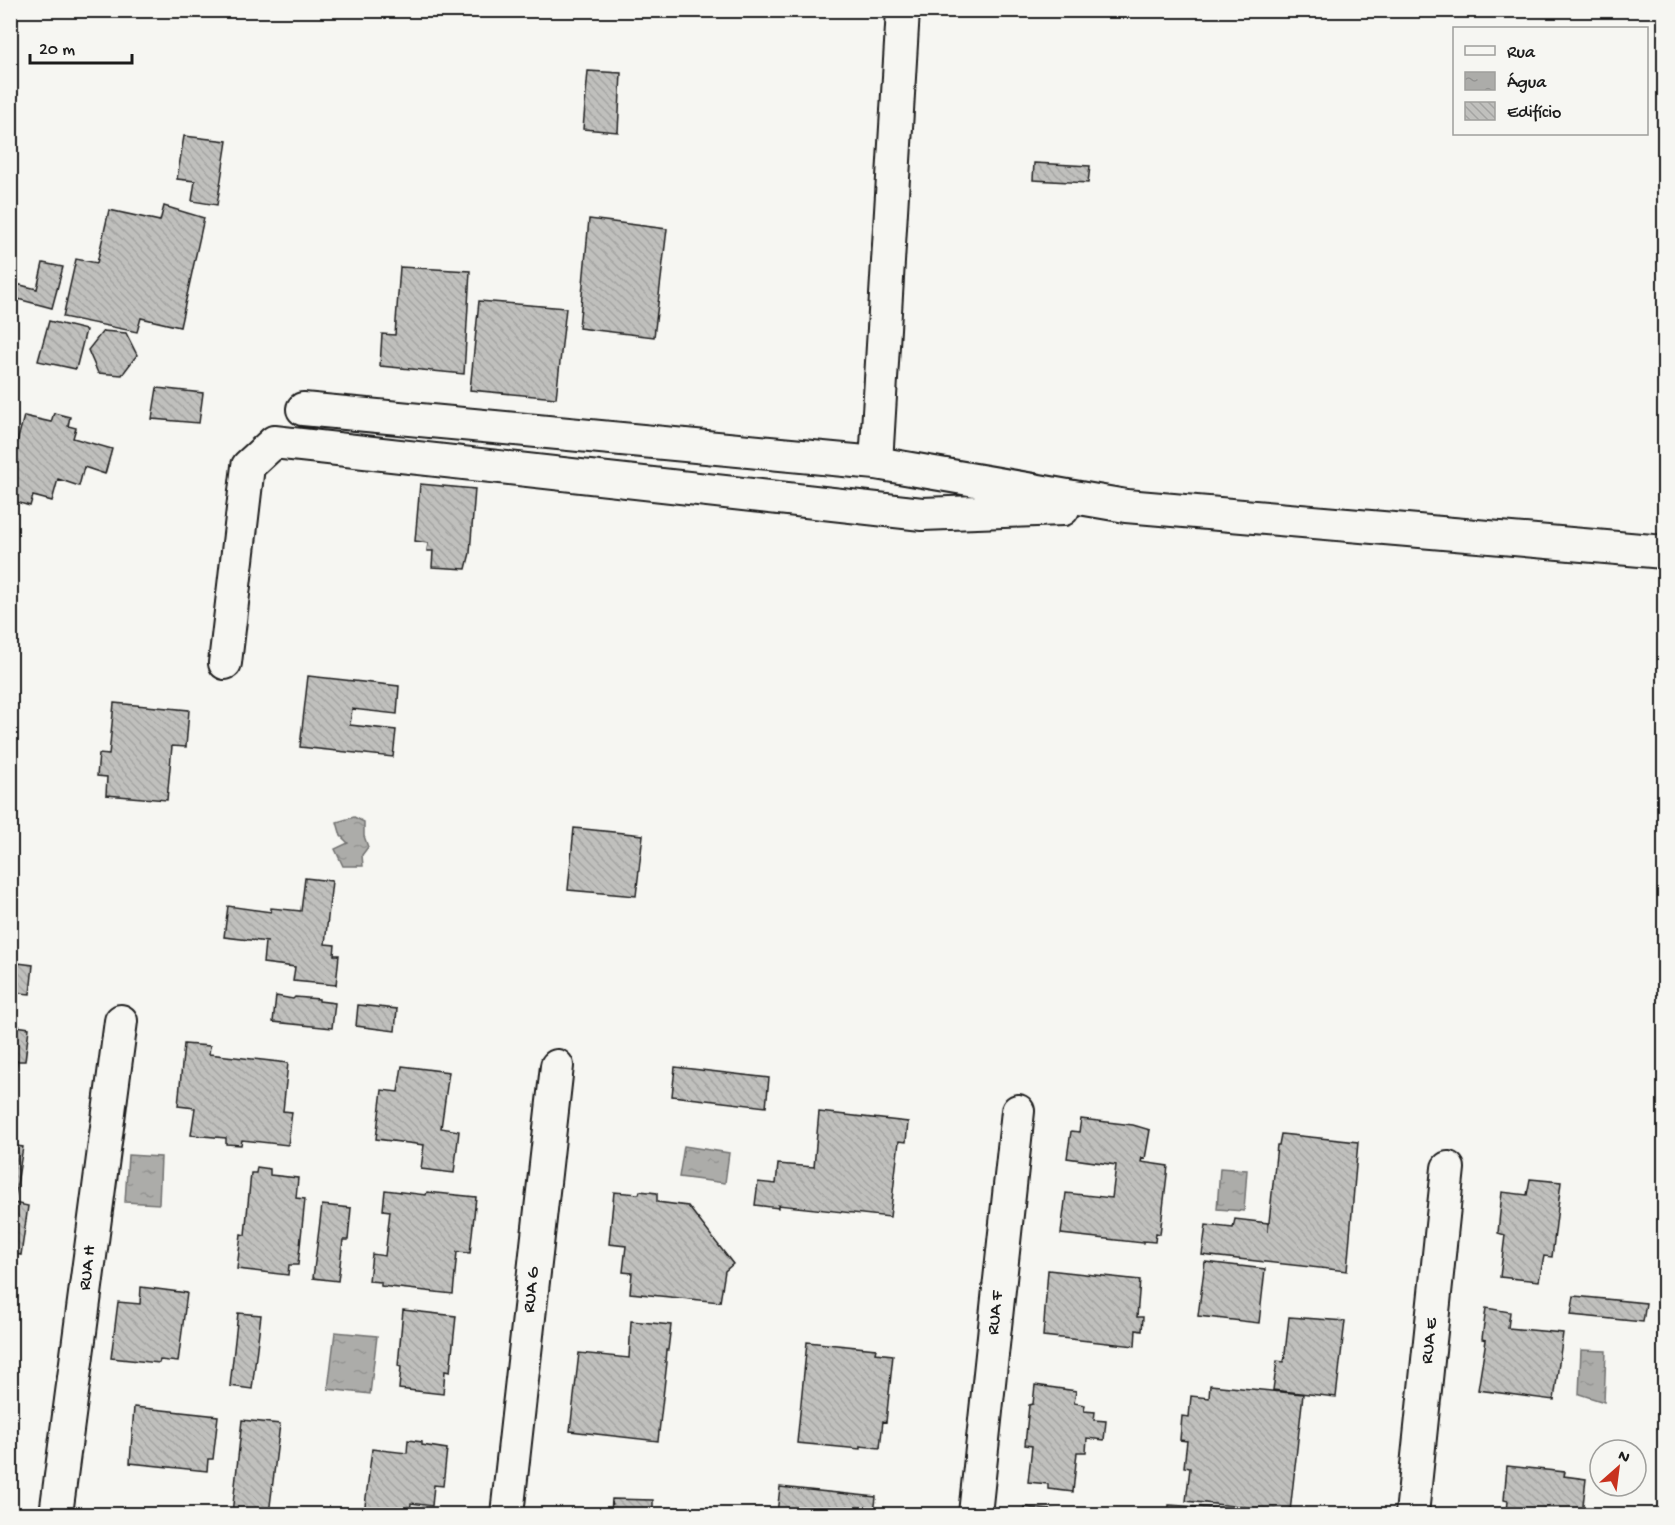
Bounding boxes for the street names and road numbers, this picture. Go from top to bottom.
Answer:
street label: RUA H [75,1244,101,1292]
street label: RUA G [519,1265,545,1314]
street label: RUA F [983,1289,1009,1336]
street label: RUA E [1417,1316,1443,1365]

